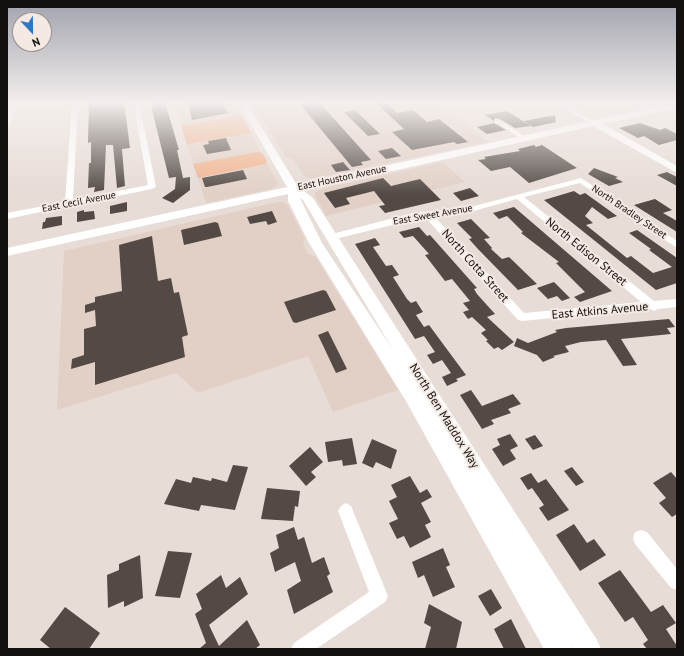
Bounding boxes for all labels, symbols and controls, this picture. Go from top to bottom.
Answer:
north arrow [12,12,52,52]
text: N [30,34,42,50]
street label: East Houston Avenue [297,163,387,193]
street label: North Bradley Street [589,183,669,241]
street label: East Cecil Avenue [41,189,117,215]
street label: East Sweet Avenue [392,202,474,228]
street label: North Edison Street [542,215,630,289]
street label: North Cotta Street [438,226,512,306]
street label: East Atkins Avenue [551,300,649,322]
street label: North Ben Maddox Way [406,361,482,471]

